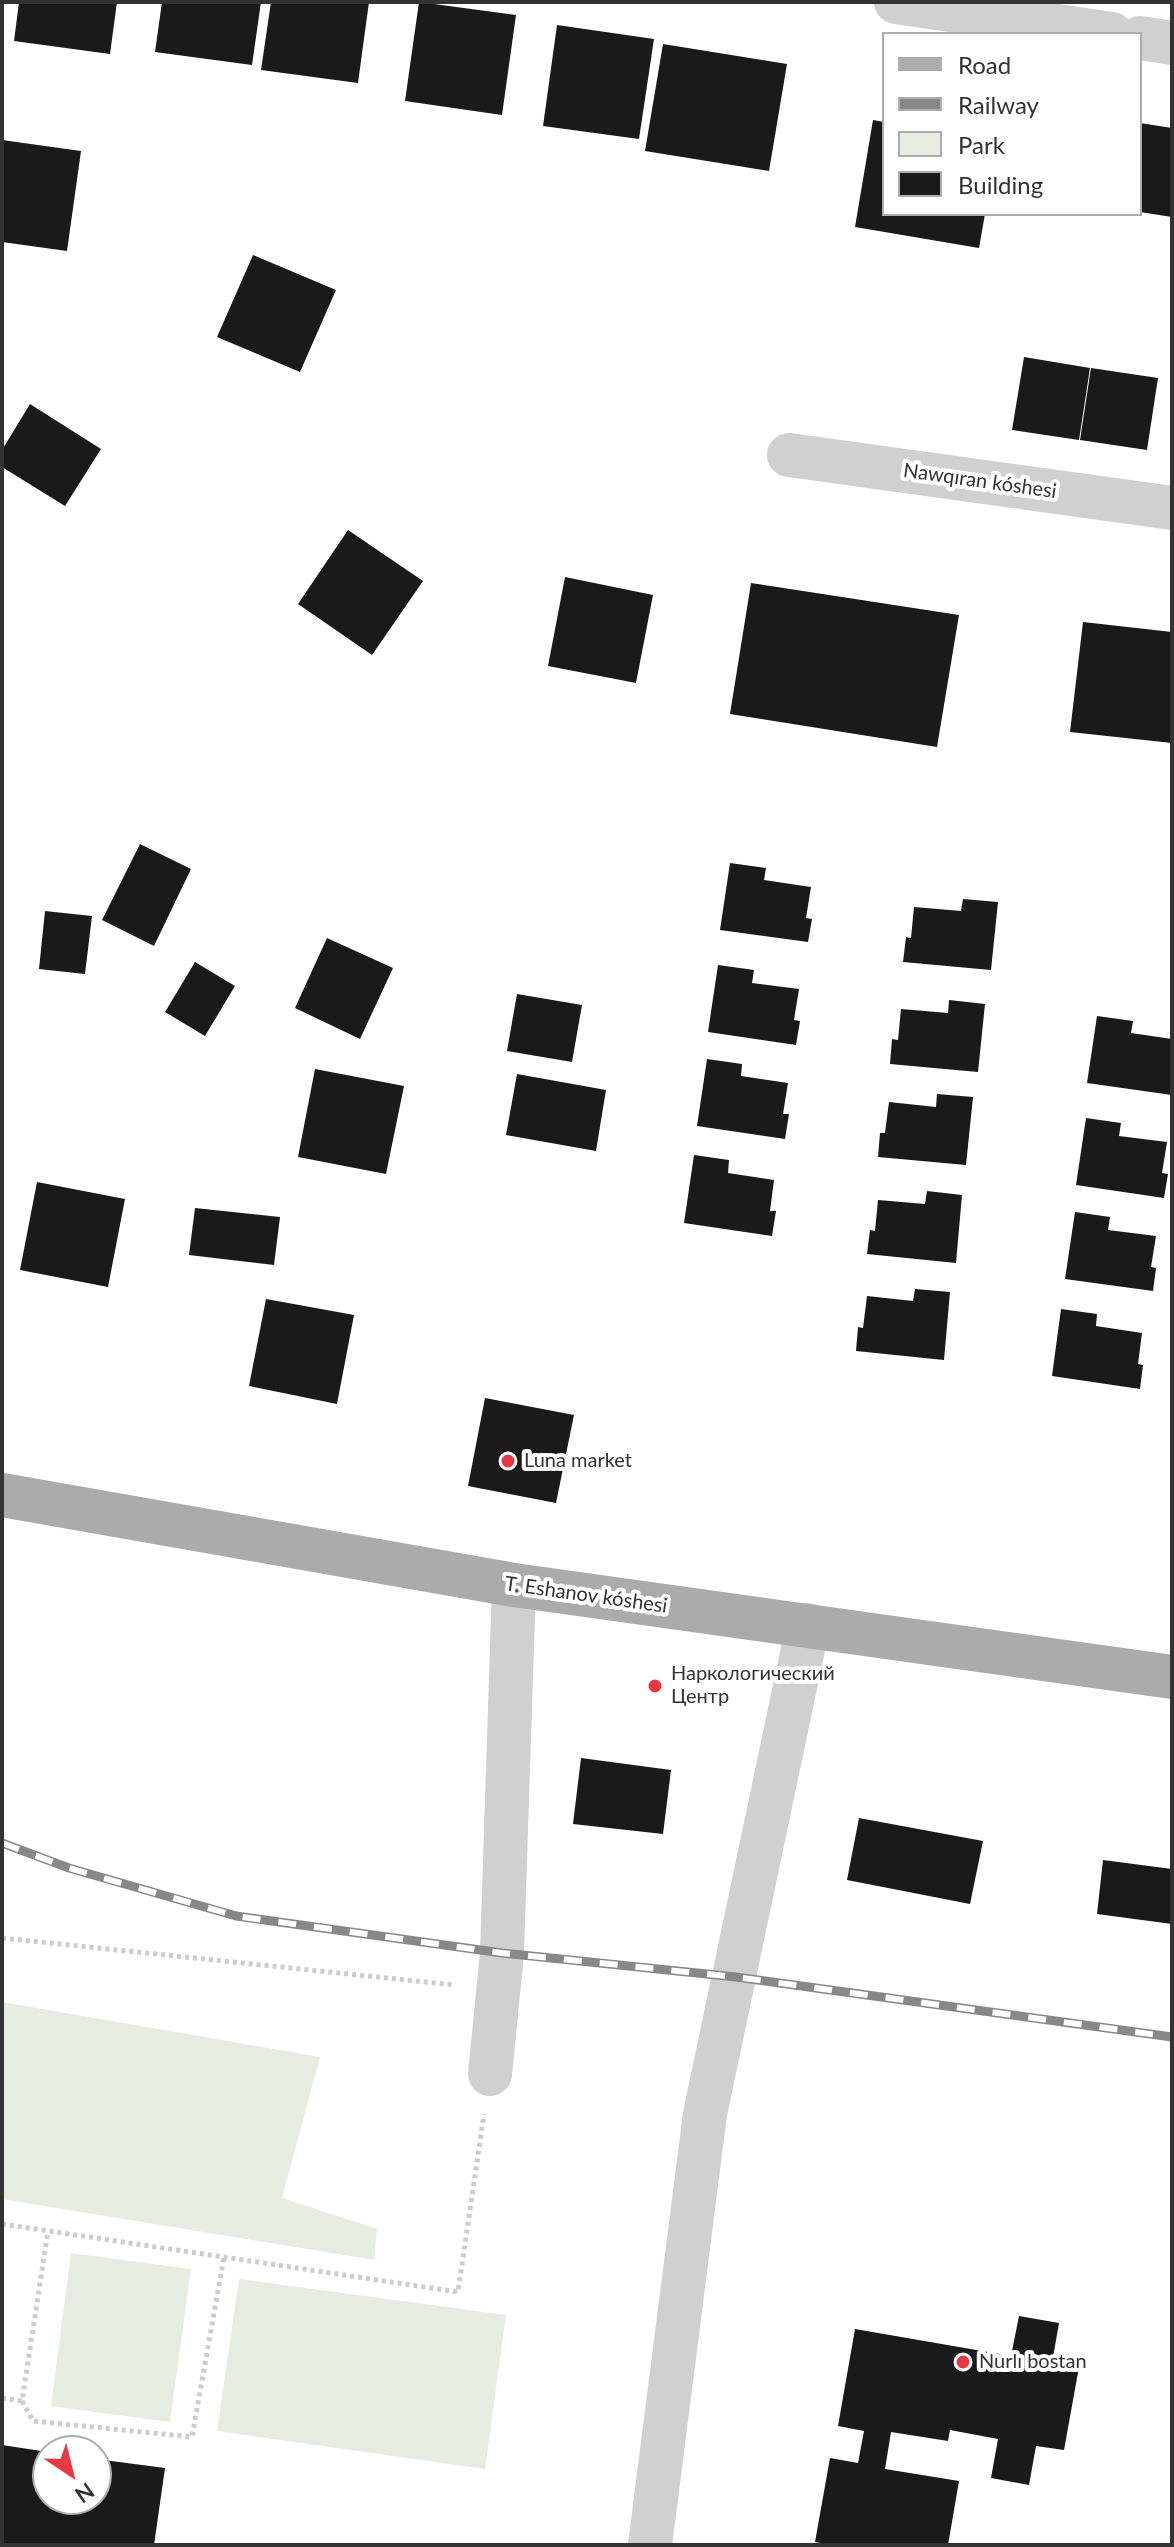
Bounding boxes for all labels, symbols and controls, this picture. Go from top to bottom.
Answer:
legend [882,32,1142,216]
text: Road [958,50,1011,79]
text: Railway [958,90,1039,119]
text: Park [958,130,1005,159]
text: Building [958,170,1043,199]
street label: Nawqıran kóshesi [902,458,1058,504]
place label: Luna market [524,1449,632,1473]
marker: Luna market [499,1452,517,1470]
street label: T. Eshanov kóshesi [503,1572,669,1618]
place label: Наркологический Центр [671,1662,835,1709]
marker: Наркологический Центр [646,1677,664,1695]
place label: Nurlı bostan [979,2350,1087,2374]
marker: Nurlı bostan [954,2353,972,2371]
north arrow [32,2435,112,2515]
text: N [70,2478,100,2509]

